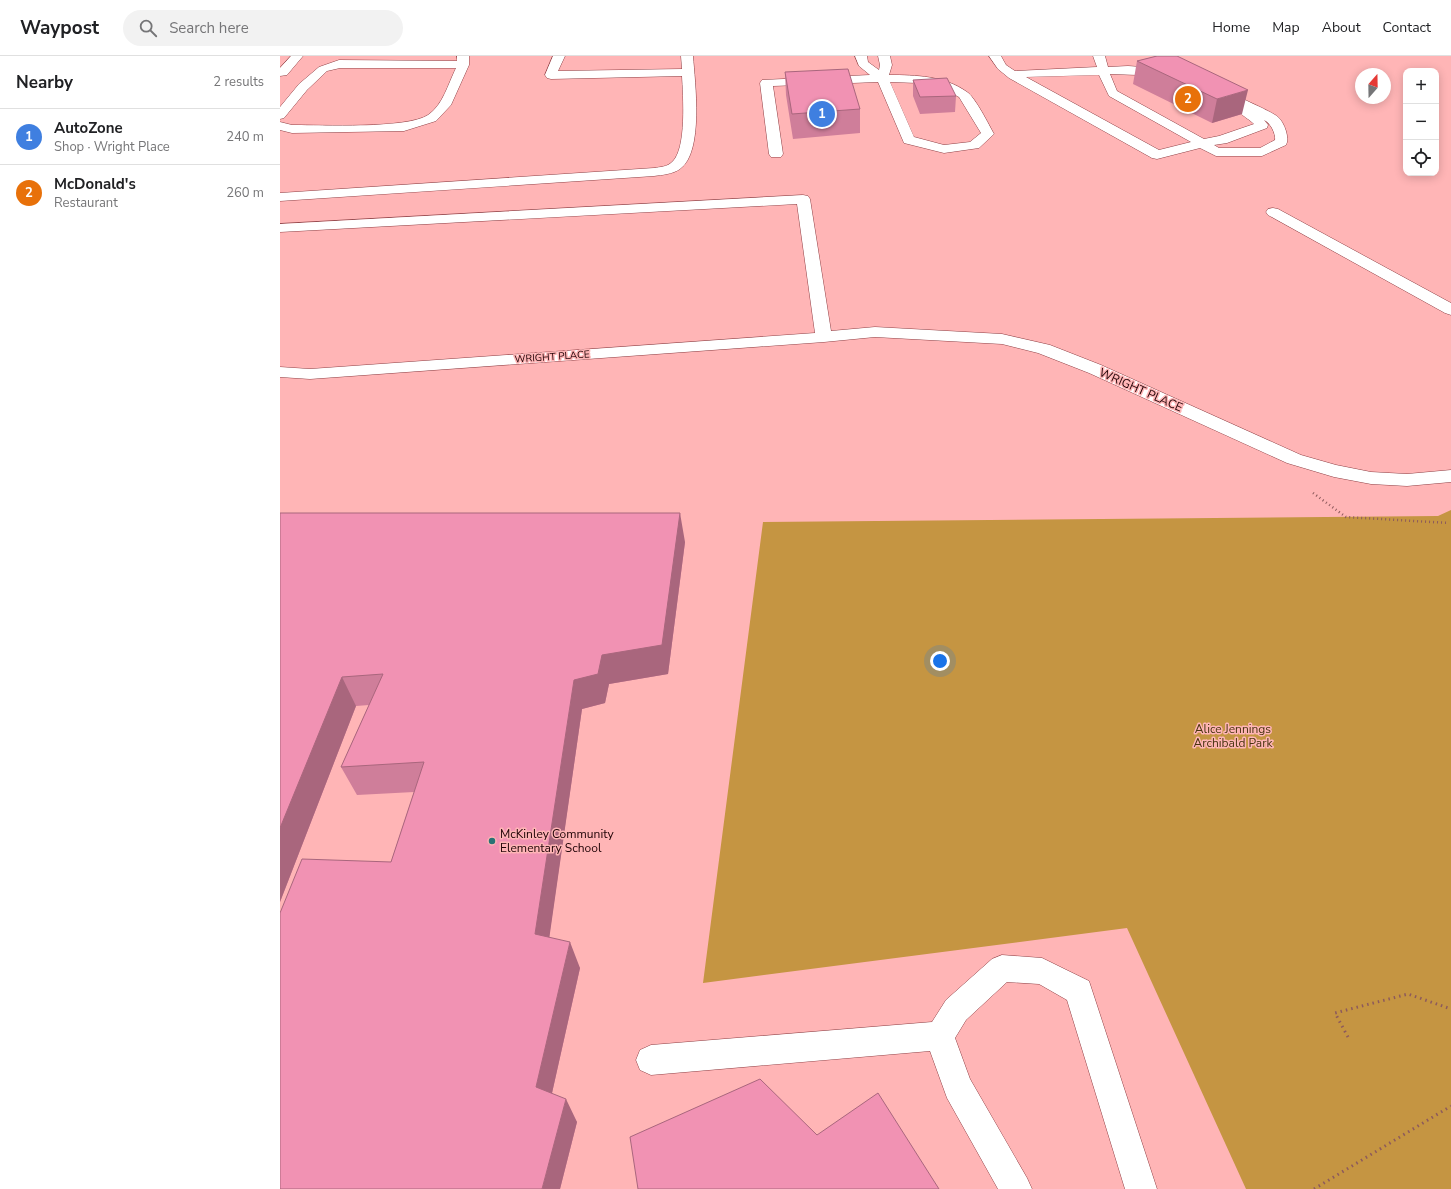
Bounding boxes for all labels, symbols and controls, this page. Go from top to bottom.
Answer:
search box [123,10,403,46]
text: Waypost [20,15,99,41]
icon: search [137,17,159,39]
text: Search here [169,18,249,38]
text: Home [1212,18,1250,37]
text: Map [1272,18,1300,37]
text: About [1322,18,1361,37]
text: Contact [1383,18,1431,37]
north arrow [1355,68,1391,104]
map controls [1403,68,1439,176]
button: + [1403,68,1439,104]
text: Nearby [16,71,73,94]
text: 2 results [213,73,264,91]
pin: 2 [1175,84,1201,114]
pin: 1 [809,99,835,129]
button: − [1403,104,1439,140]
text: AutoZone [54,118,123,138]
text: 1 [25,128,33,146]
text: 240 m [226,128,264,146]
text: Shop · Wright Place [54,138,170,156]
button: locate [1403,140,1439,176]
text: McDonald's [54,174,136,194]
text: 2 [25,184,33,202]
text: 260 m [226,184,264,202]
text: Restaurant [54,194,118,212]
street label: WRIGHT PLACE [514,347,590,367]
street label: WRIGHT PLACE [1097,364,1185,416]
your location [930,651,950,671]
park label: Alice Jennings Archibald Park [1193,721,1274,751]
place label: McKinley Community Elementary School [500,826,614,856]
marker: McKinley Community Elementary School [487,836,497,846]

